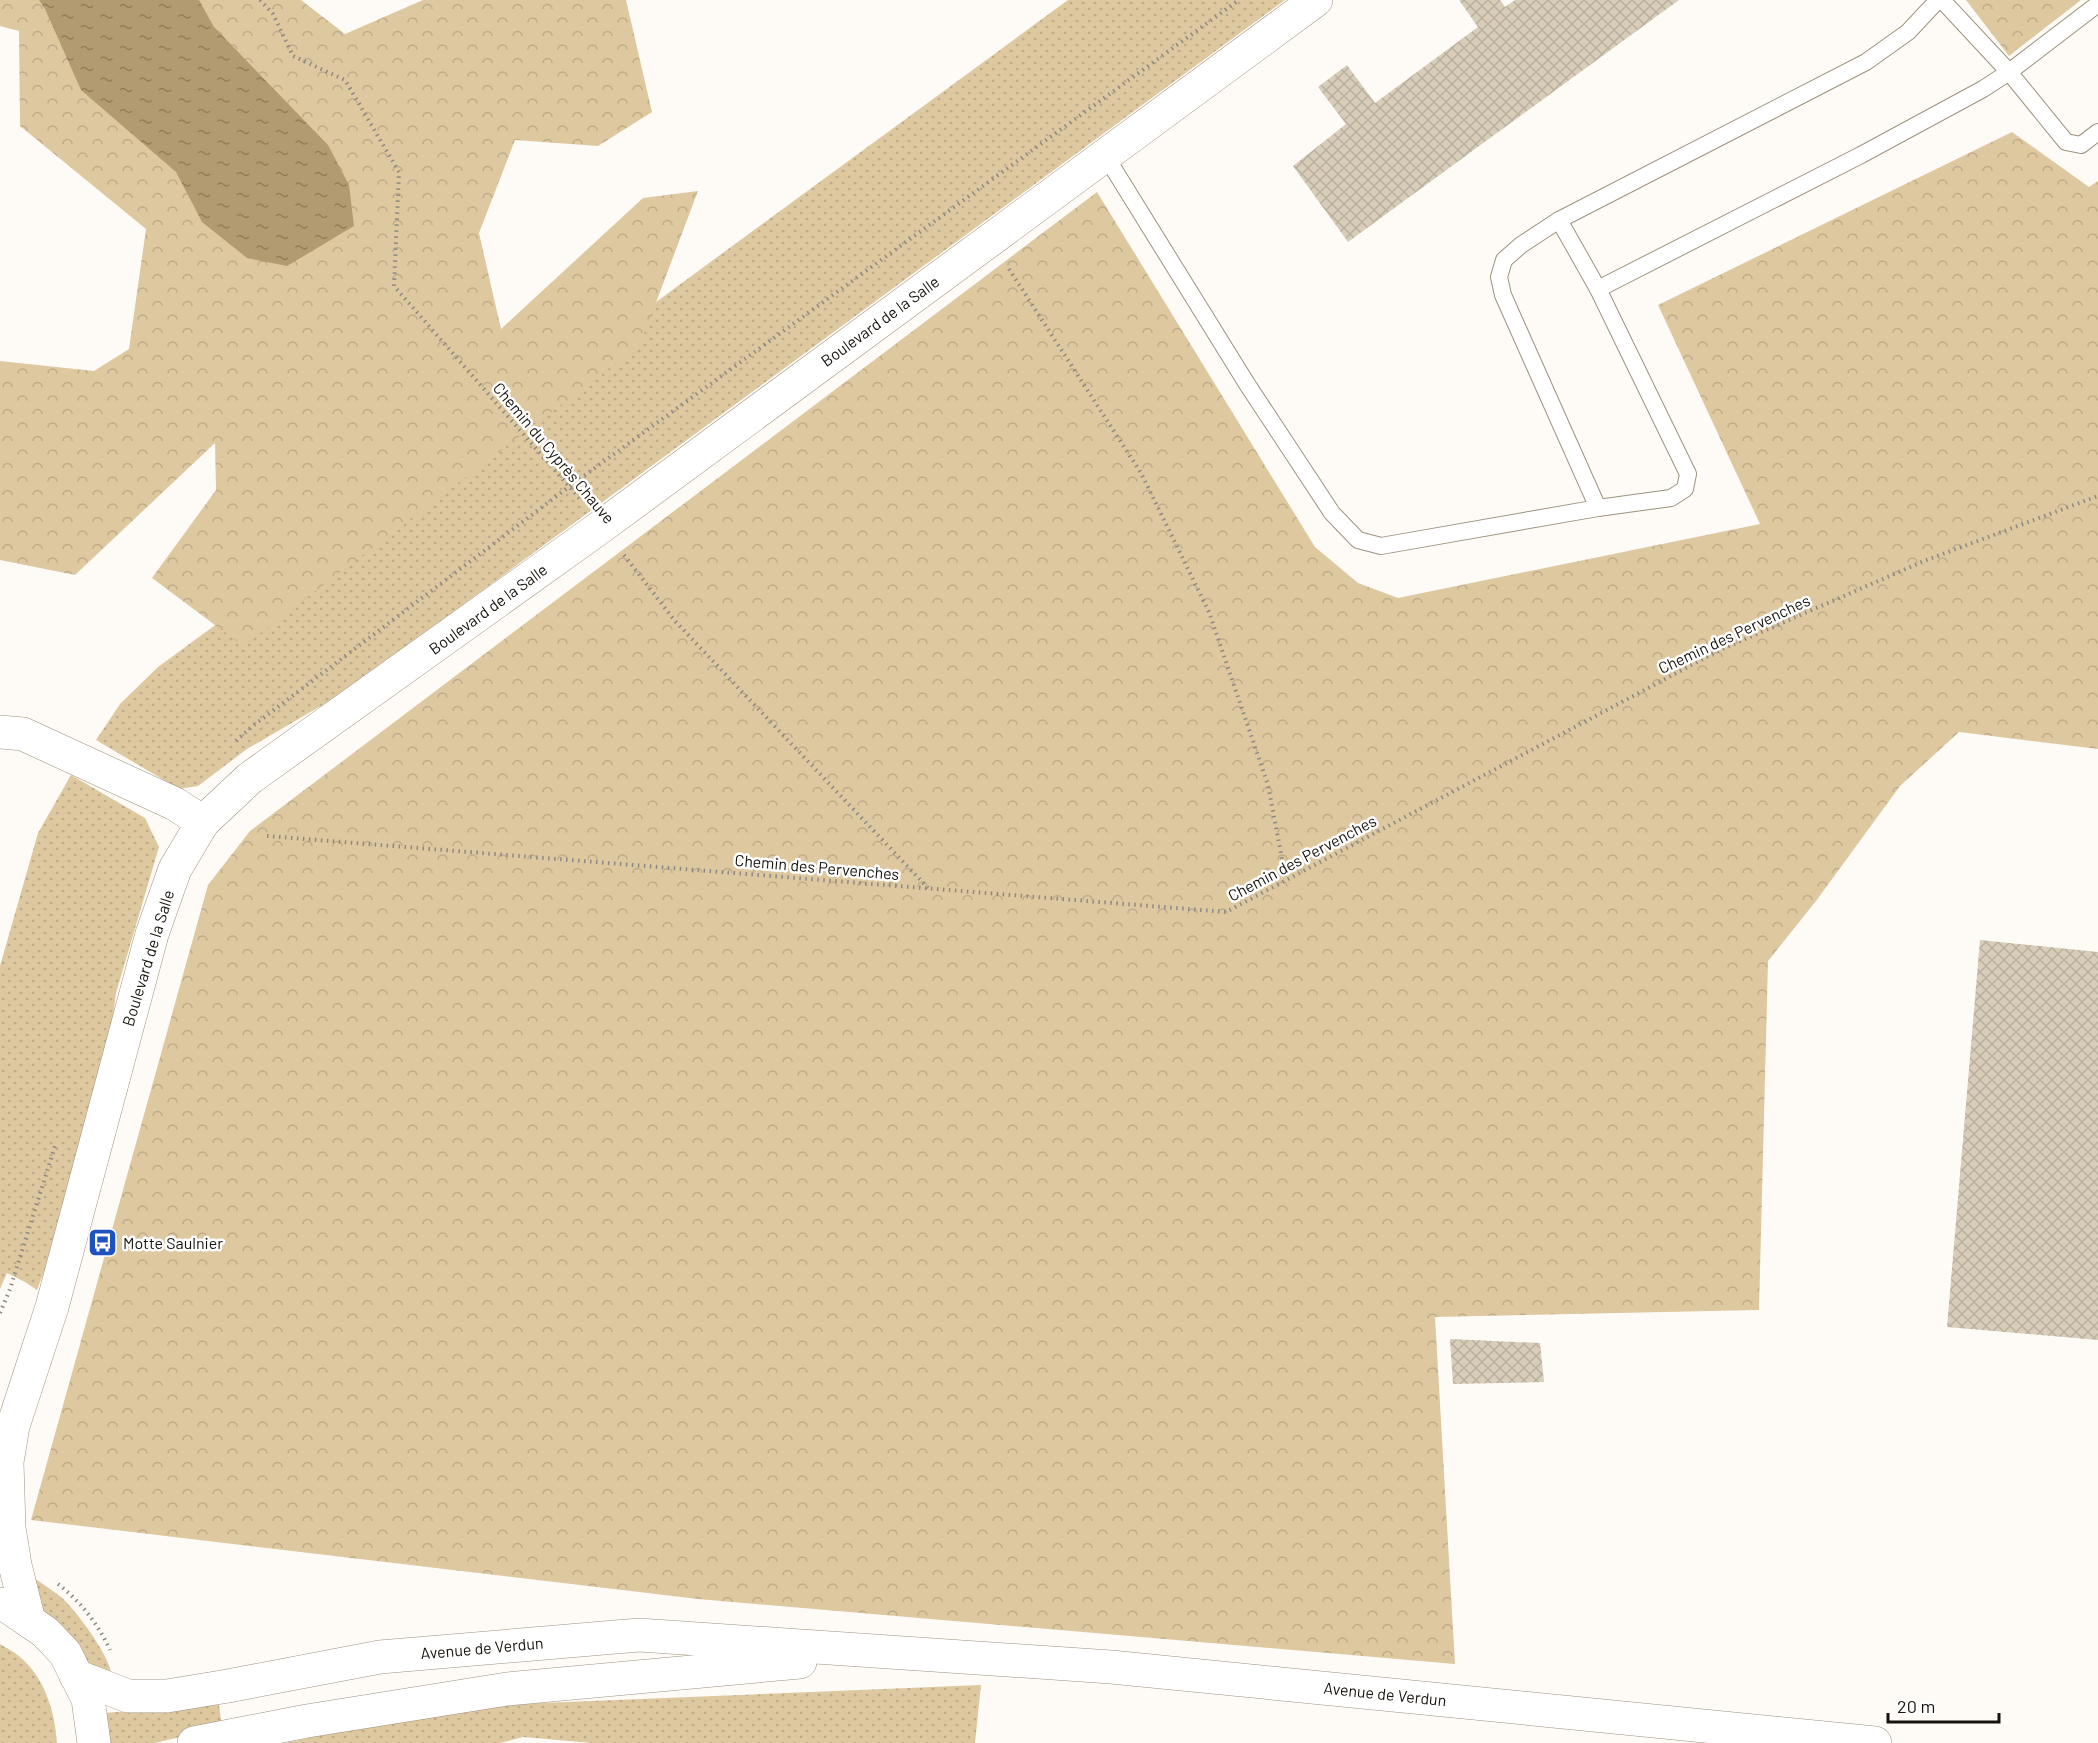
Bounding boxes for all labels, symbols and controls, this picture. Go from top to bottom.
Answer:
street label: Boulevard de la Salle [817,271,943,370]
street label: Chemin du Cyprès Chauve [490,378,619,527]
street label: Boulevard de la Salle [425,559,551,658]
street label: Chemin des Pervenches [1655,590,1813,677]
street label: Chemin des Pervenches [1224,810,1379,905]
street label: Chemin des Pervenches [734,850,900,883]
street label: Boulevard de la Salle [118,887,177,1028]
bus stop icon: Motte Saulnier [86,1227,118,1259]
place label: Motte Saulnier [123,1233,223,1252]
street label: Avenue de Verdun [420,1633,544,1662]
street label: Avenue de Verdun [1323,1678,1447,1709]
scale bar [1888,1686,1999,1724]
text: 20 m [1897,1695,1935,1717]

